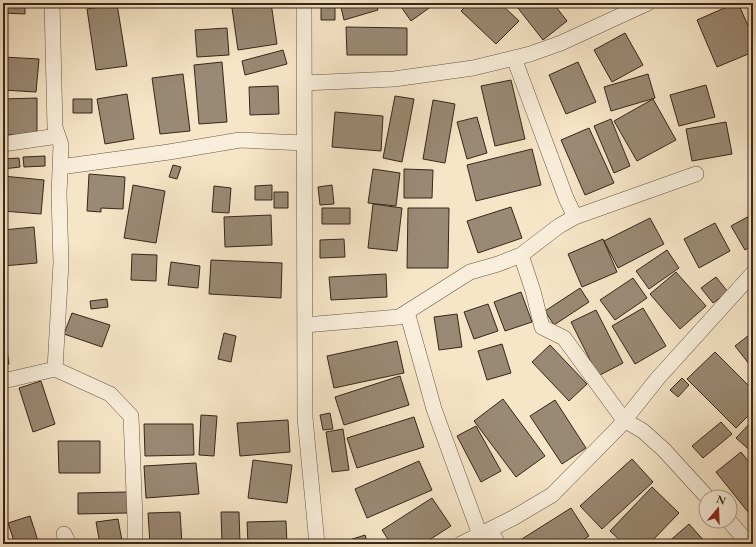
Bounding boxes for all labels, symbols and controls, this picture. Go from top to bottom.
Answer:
north arrow [698,489,738,529]
text: N [715,491,728,508]

